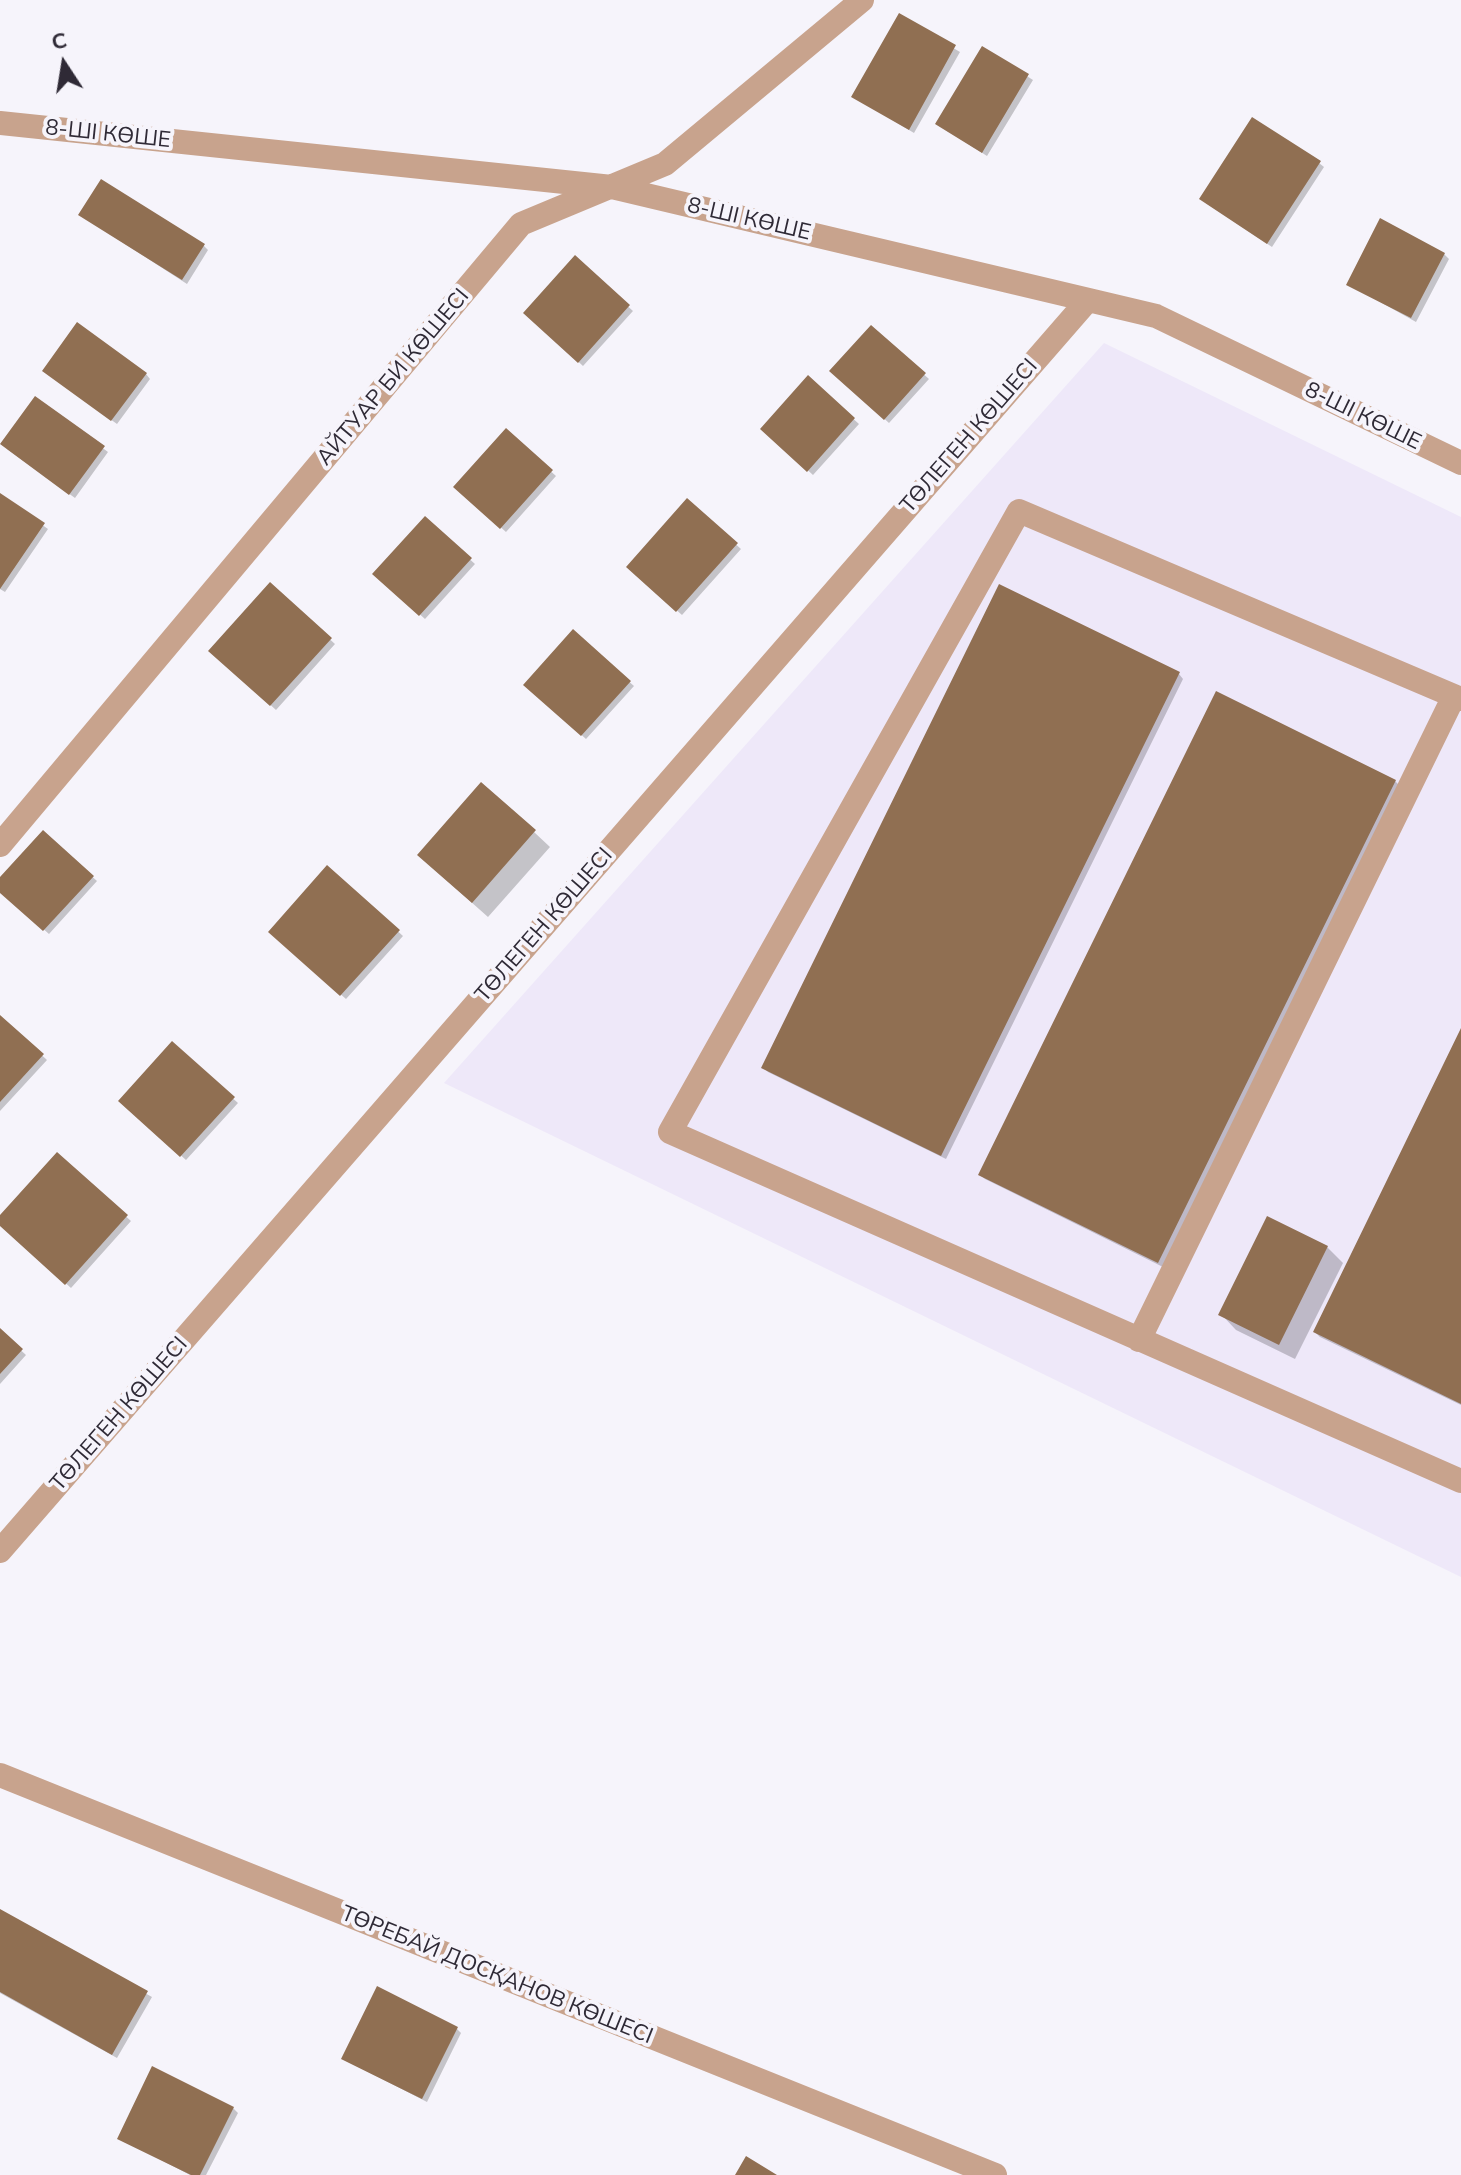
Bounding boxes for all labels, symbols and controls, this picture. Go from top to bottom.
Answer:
north arrow [24,24,104,104]
text: С [49,25,69,56]
street label: 8-ШI КӨШЕ [44,114,172,154]
street label: 8-ШI КӨШЕ [685,192,813,246]
street label: АЙТУАР БИ КӨШЕСІ [311,283,475,471]
street label: ТӨЛЕГЕН КӨШЕСІ [895,354,1043,518]
street label: 8-ШI КӨШЕ [1301,377,1425,455]
street label: ТӨЛЕГЕН КӨШЕСІ [470,843,618,1007]
street label: ТӨЛЕГЕН КӨШЕСІ [45,1332,193,1496]
street label: ТӨРЕБАЙ ДОСҚАНОВ КӨШЕСІ [337,1900,657,2050]

